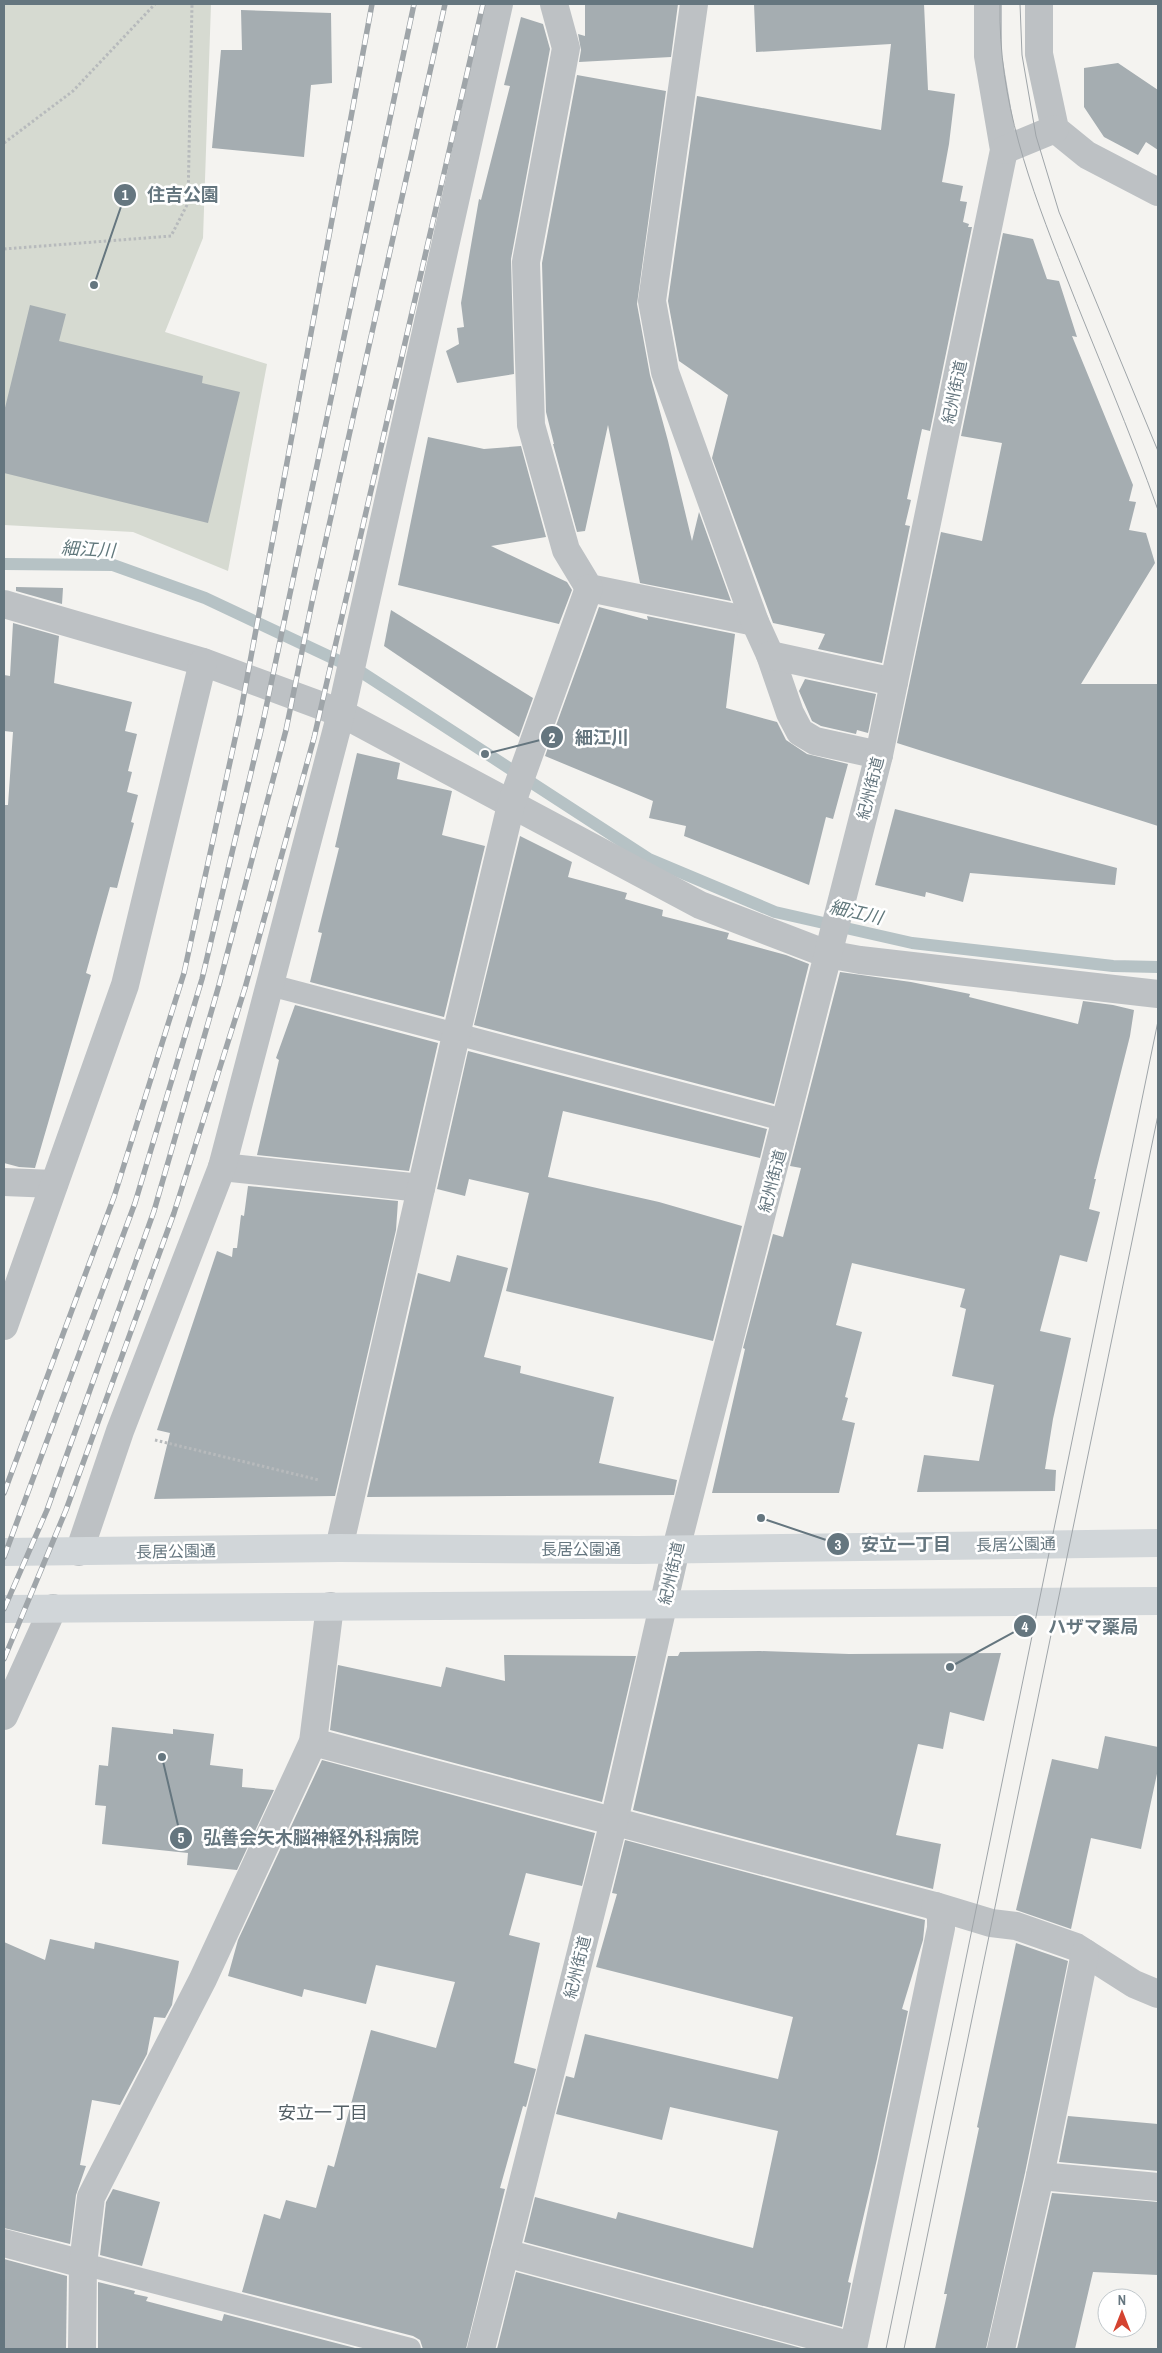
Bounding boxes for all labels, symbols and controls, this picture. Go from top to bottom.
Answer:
callout: 住吉公園 [112,178,229,211]
text: 住吉公園 [147,182,219,207]
text: 1 [122,184,129,205]
street label: 紀州街道 [937,358,971,426]
water label: 細江川 [60,535,118,563]
callout: 細江川 [540,721,639,754]
text: 細江川 [575,725,629,750]
text: 2 [549,727,556,748]
street label: 紀州街道 [852,754,888,822]
water label: 細江川 [827,894,887,931]
street label: 紀州街道 [753,1147,791,1215]
callout: 安立一丁目 [826,1528,961,1561]
text: 安立一丁目 [861,1532,951,1557]
street label: 長居公園通 [976,1532,1056,1556]
text: 3 [835,1534,842,1555]
street label: 長居公園通 [541,1538,621,1560]
street label: 長居公園通 [136,1539,216,1563]
street label: 紀州街道 [653,1539,689,1607]
callout: ハザマ薬局 [1013,1610,1148,1643]
text: ハザマ薬局 [1048,1614,1138,1639]
text: 4 [1022,1616,1029,1637]
callout: 弘善会矢木脳神経外科病院 [168,1821,429,1854]
text: 弘善会矢木脳神経外科病院 [203,1825,419,1850]
text: 5 [178,1827,185,1848]
street label: 紀州街道 [559,1933,595,2001]
district label: 安立一丁目 [278,2100,368,2125]
north arrow [1097,2288,1147,2338]
text: N [1118,2291,1126,2309]

